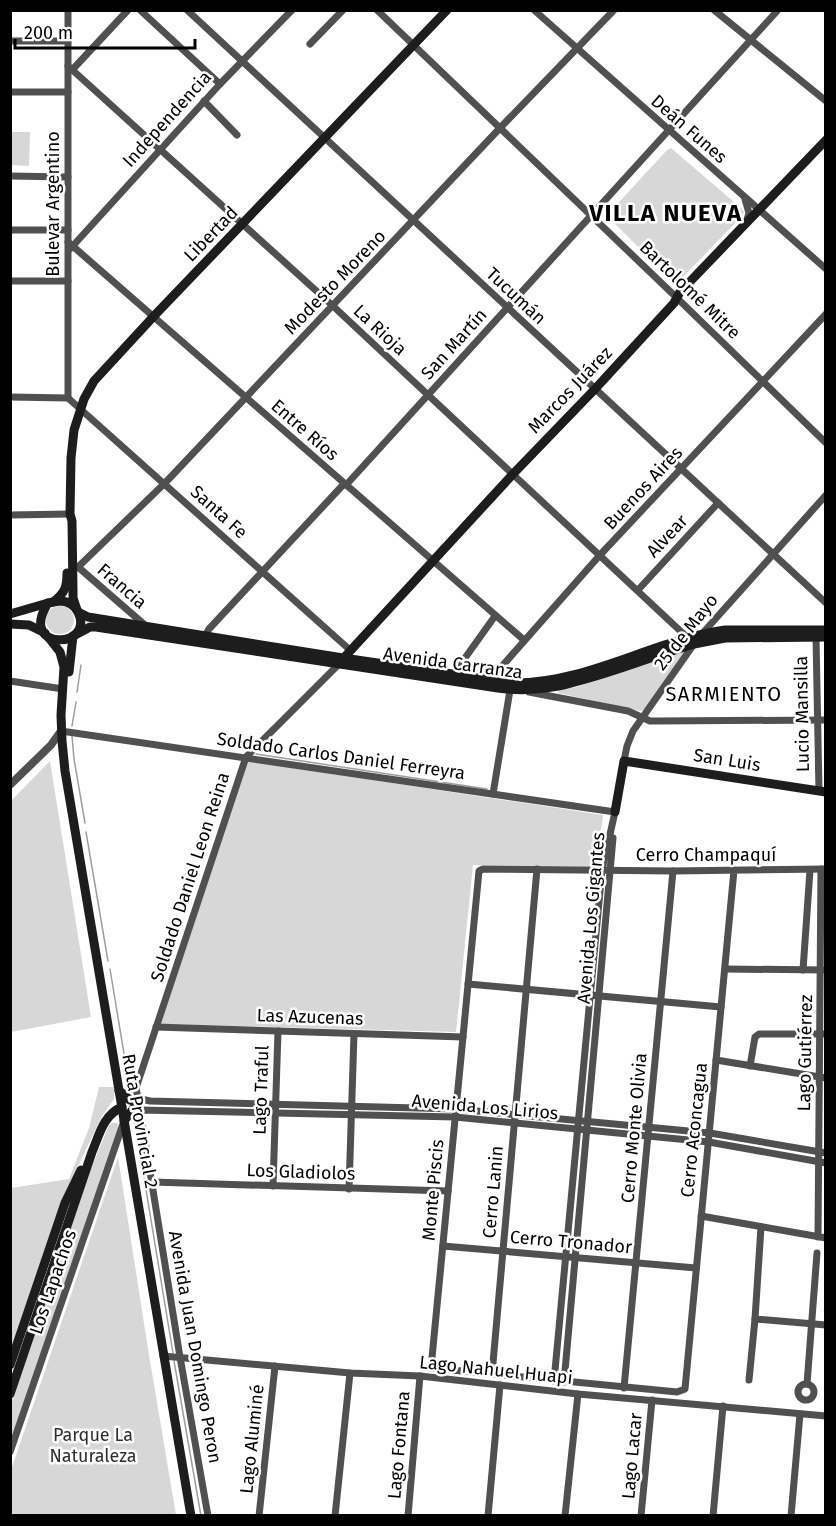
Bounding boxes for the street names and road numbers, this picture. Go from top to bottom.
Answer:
street label: Independencia [118,66,216,172]
street label: Deán Funes [646,90,732,168]
street label: Bulevar Argentino [42,131,64,277]
street label: Libertad [179,202,243,266]
street label: Modesto Moreno [280,225,390,339]
street label: Bartolomé Mitre [635,236,745,344]
street label: Tucumán [482,263,550,329]
street label: La Rioja [349,300,411,360]
street label: San Martín [416,304,492,384]
street label: Marcos Juárez [523,342,617,438]
street label: Entre Ríos [267,395,343,465]
street label: Buenos Aires [599,442,687,534]
street label: Santa Fe [186,481,252,543]
street label: Alvear [642,510,692,562]
street label: Francia [93,559,151,613]
street label: 25 de Mayo [649,589,723,675]
street label: Avenida Carranza [382,642,524,684]
street label: Lucio Mansilla [790,656,814,772]
street label: Soldado Carlos Daniel Ferreyra [215,728,467,784]
street label: San Luis [692,744,762,776]
street label: Soldado Daniel Leon Reina [146,770,234,984]
street label: Avenida Los Gigantes [573,831,609,1005]
street label: Cerro Champaquí [636,844,776,866]
street label: Lago Gutiérrez [793,994,817,1112]
street label: Las Azucenas [256,1004,364,1030]
street label: Lago Traful [248,1045,274,1135]
street label: Ruta Provincial 2 [117,1052,163,1190]
street label: Cerro Monte Olivia [616,1052,652,1204]
street label: Cerro Aconcagua [676,1062,712,1198]
street label: Avenida Los Lirios [411,1090,559,1124]
street label: Monte Piscis [418,1138,448,1242]
street label: Cerro Lanin [478,1145,508,1239]
street label: Los Gladiolos [246,1159,356,1185]
street label: Cerro Tronador [509,1226,633,1258]
street label: Los Lapachos [25,1227,81,1337]
street label: Avenida Juan Domingo Peron [164,1229,226,1465]
street label: Lago Nahuel Huapi [418,1351,574,1389]
street label: Lago Aluminé [235,1383,269,1495]
street label: Lago Fontana [383,1390,415,1500]
street label: Lago Lacar [617,1412,647,1500]

